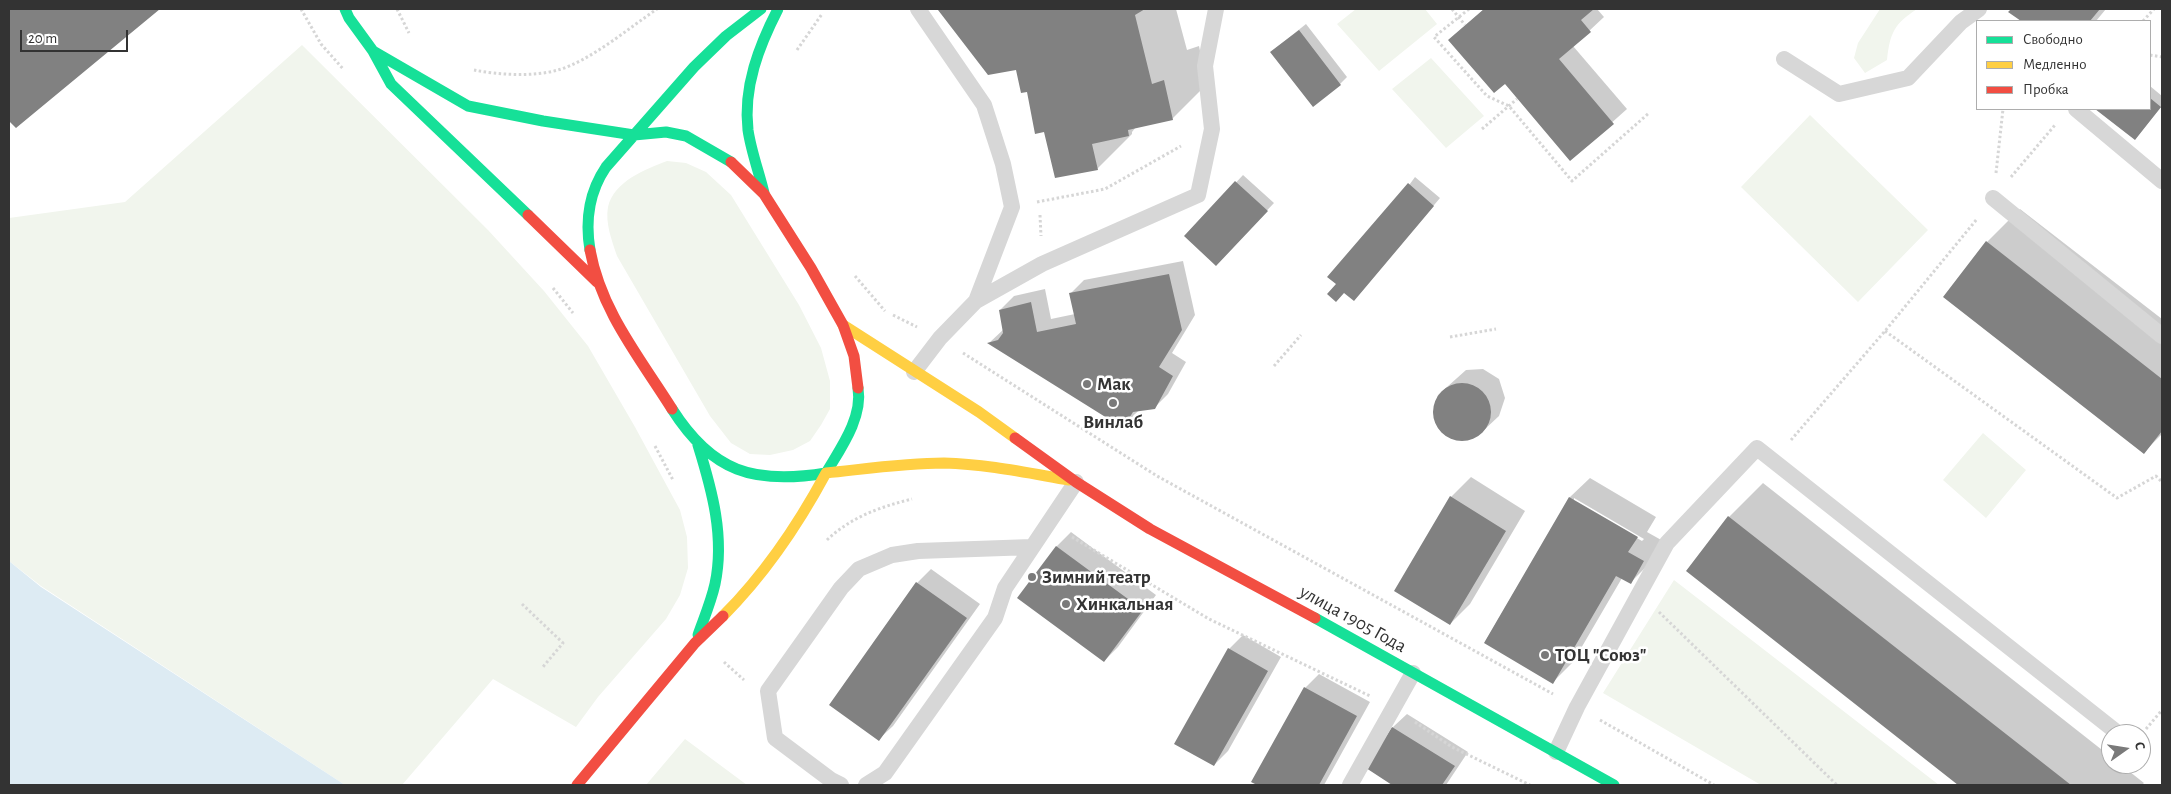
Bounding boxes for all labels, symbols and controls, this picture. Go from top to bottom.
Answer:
scale bar [22,20,130,52]
legend [1976,20,2151,110]
text: 20 m [28,31,57,46]
text: Свободно [2023,32,2083,47]
text: Медленно [2023,57,2087,72]
text: Пробка [2023,82,2069,97]
place label: Мак [1097,373,1131,395]
marker: Мак [1081,378,1093,390]
marker: Винлаб [1107,397,1119,409]
place label: Винлаб [1083,411,1143,433]
place label: Зимний театр [1042,566,1151,588]
marker: Зимний театр [1026,571,1038,583]
street label: улица 1905 Года [1296,580,1410,658]
place label: Хинкальная [1076,593,1173,615]
marker: Хинкальная [1060,598,1072,610]
place label: ТОЦ "Союз" [1555,644,1647,666]
marker: ТОЦ "Союз" [1539,649,1551,661]
north arrow [2101,724,2151,774]
text: С [2132,741,2147,751]

